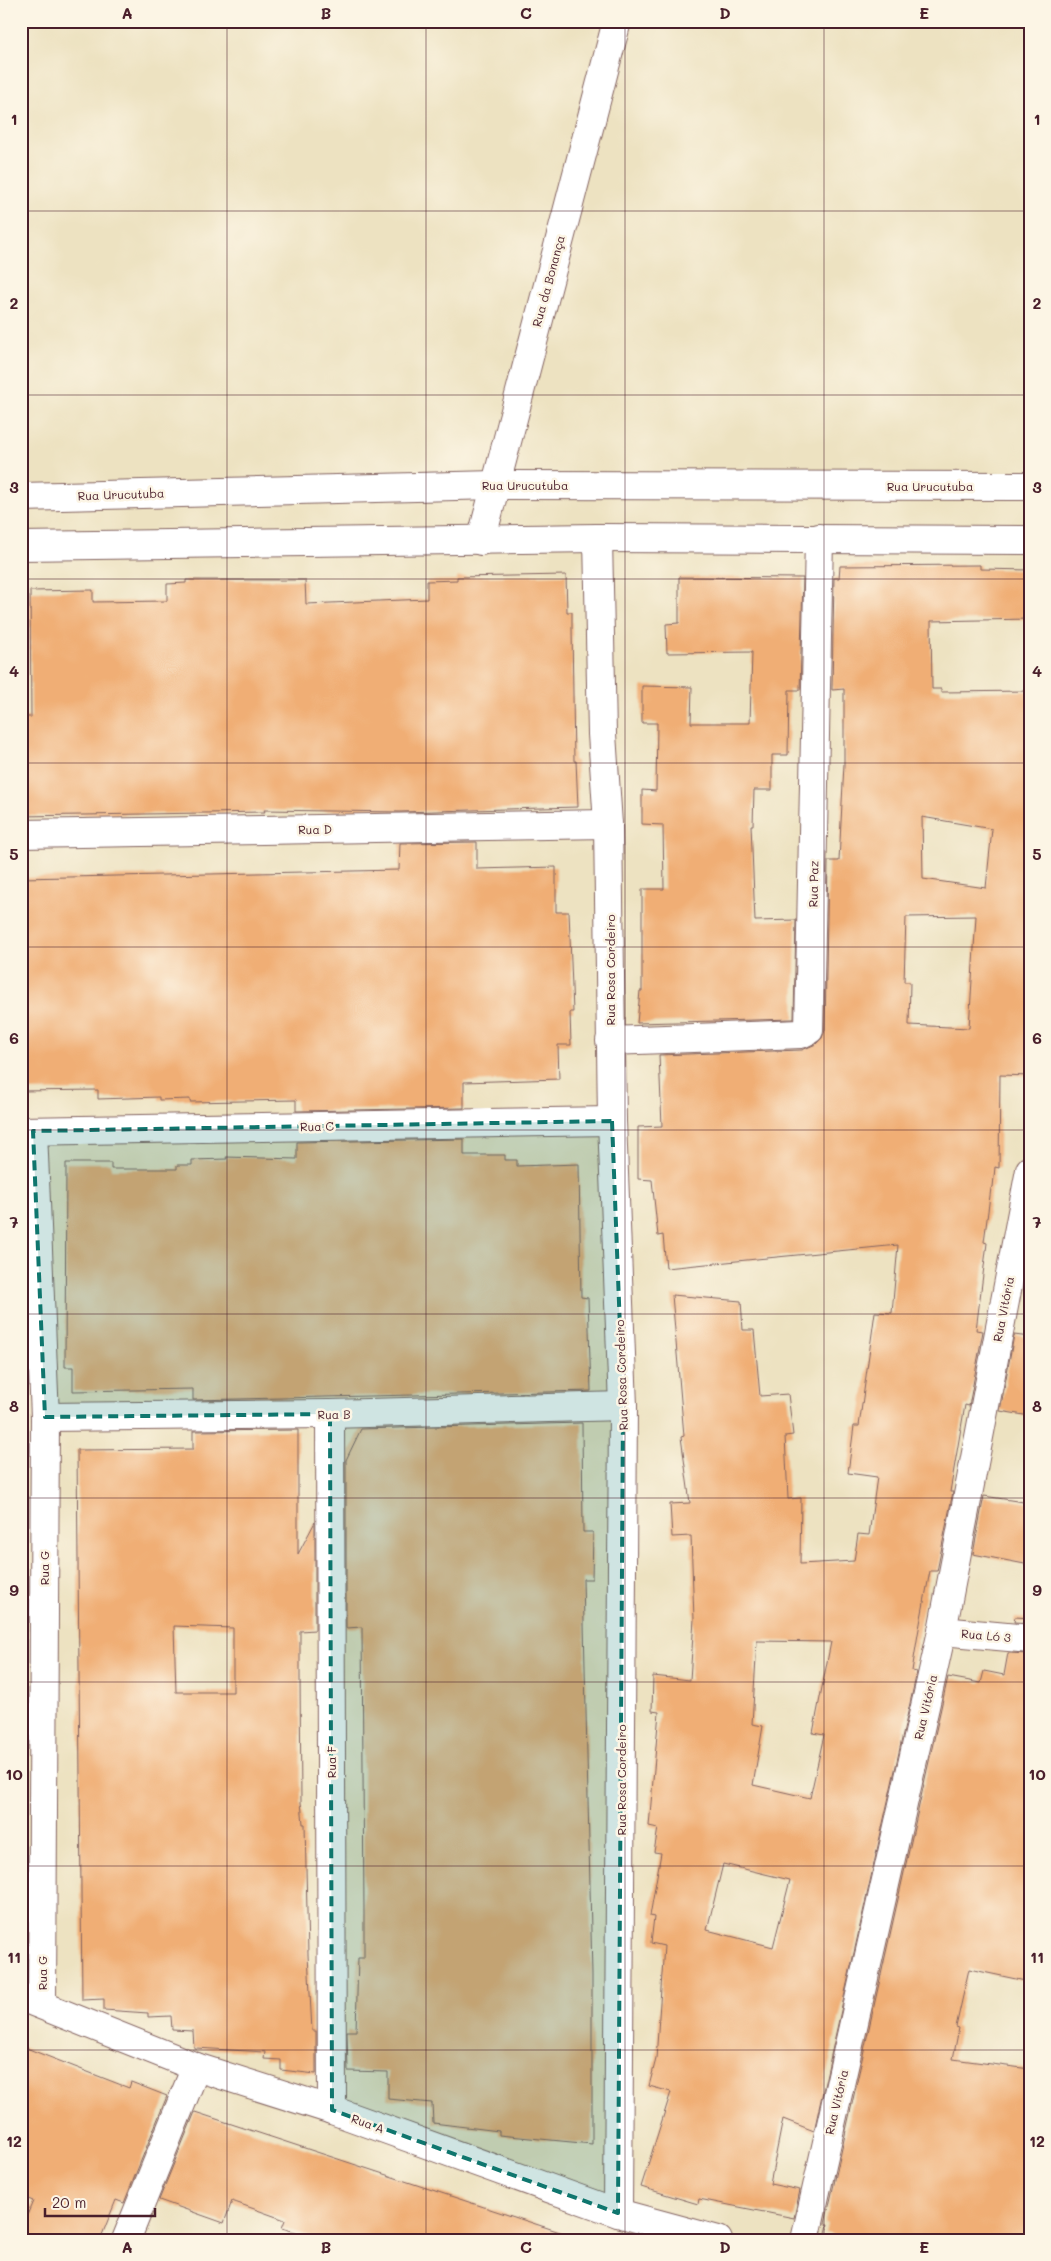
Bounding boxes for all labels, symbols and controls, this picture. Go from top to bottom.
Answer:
text: A [121,2,133,23]
text: B [321,2,331,23]
text: C [520,2,532,23]
text: D [719,2,731,23]
text: E [919,2,929,23]
text: 1 [10,108,18,129]
text: 1 [1033,108,1041,129]
street label: Rua da Bonança [528,233,568,329]
text: 2 [10,292,19,313]
text: 2 [1033,292,1042,313]
text: 3 [9,476,19,497]
text: 3 [1032,476,1042,497]
street label: Rua Urucutuba [482,477,568,493]
street label: Rua Urucutuba [887,478,973,494]
street label: Rua Urucutuba [77,484,165,504]
text: 4 [9,660,19,681]
text: 4 [1032,660,1042,681]
street label: Rua D [298,821,332,837]
text: 5 [9,843,19,864]
text: 5 [1032,843,1042,864]
street label: Rua Paz [805,860,821,908]
street label: Rua Rosa Cordeiro [602,914,618,1026]
text: 6 [9,1027,19,1048]
text: 6 [1032,1027,1042,1048]
street label: Rua C [300,1118,335,1134]
text: 7 [10,1211,19,1232]
text: 7 [1033,1211,1042,1232]
street label: Rua Vitória [989,1275,1017,1343]
street label: Rua Rosa Cordeiro [611,1319,631,1431]
text: 8 [9,1395,19,1416]
text: 8 [1032,1395,1042,1416]
street label: Rua B [317,1406,351,1422]
street label: Rua G [36,1551,52,1585]
text: 9 [9,1579,19,1600]
text: 9 [1032,1579,1042,1600]
street label: Rua Ló 3 [960,1625,1012,1645]
street label: Rua Vitória [910,1673,940,1741]
street label: Rua Rosa Cordeiro [613,1724,629,1836]
street label: Rua F [323,1746,339,1778]
text: 10 [5,1763,23,1784]
text: 10 [1028,1763,1046,1784]
text: 11 [7,1946,21,1967]
text: 11 [1030,1946,1044,1967]
street label: Rua G [34,1956,50,1990]
street label: Rua Vitória [821,2068,851,2136]
street label: Rua A [349,2110,387,2136]
text: 12 [6,2130,22,2151]
text: 12 [1029,2130,1045,2151]
scale bar [45,2186,155,2218]
text: 20 m [52,2192,86,2212]
text: A [121,2236,133,2257]
text: B [321,2236,331,2257]
text: C [520,2236,532,2257]
text: D [719,2236,731,2257]
text: E [919,2236,929,2257]

